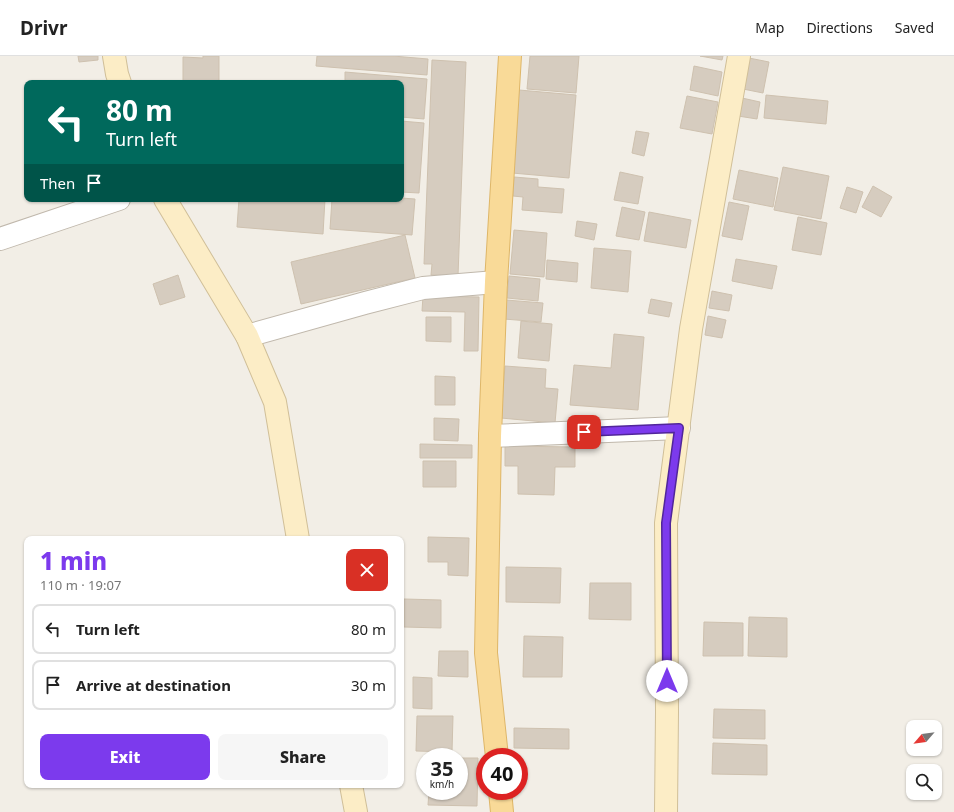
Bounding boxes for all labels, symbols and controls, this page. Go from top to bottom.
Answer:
text: Drivr [20,15,67,41]
text: Map [755,18,784,37]
text: Directions [806,18,873,37]
text: Saved [895,18,934,37]
text: 80 m [106,91,173,129]
icon: left [40,96,92,148]
text: Turn left [106,127,177,151]
icon: arrive [83,172,105,194]
text: Then [40,173,75,193]
pin [567,415,601,449]
icon: arrive [573,421,595,443]
text: 1 min [40,544,107,577]
button: close [346,549,388,591]
text: 110 m · 19:07 [40,576,121,594]
icon: left [42,618,64,640]
text: Turn left [76,619,140,639]
text: 80 m [351,619,386,639]
position arrow [646,660,688,702]
icon: arrive [42,674,64,696]
text: Arrive at destination [76,675,231,695]
text: 30 m [351,675,386,695]
north arrow [906,720,942,756]
map controls [906,720,942,800]
button: Exit [40,734,210,780]
button: Share [218,734,388,780]
speed limit sign: 40 [476,748,528,800]
text: 35 [431,755,453,782]
button: search [906,764,942,800]
text: km/h [430,777,454,791]

